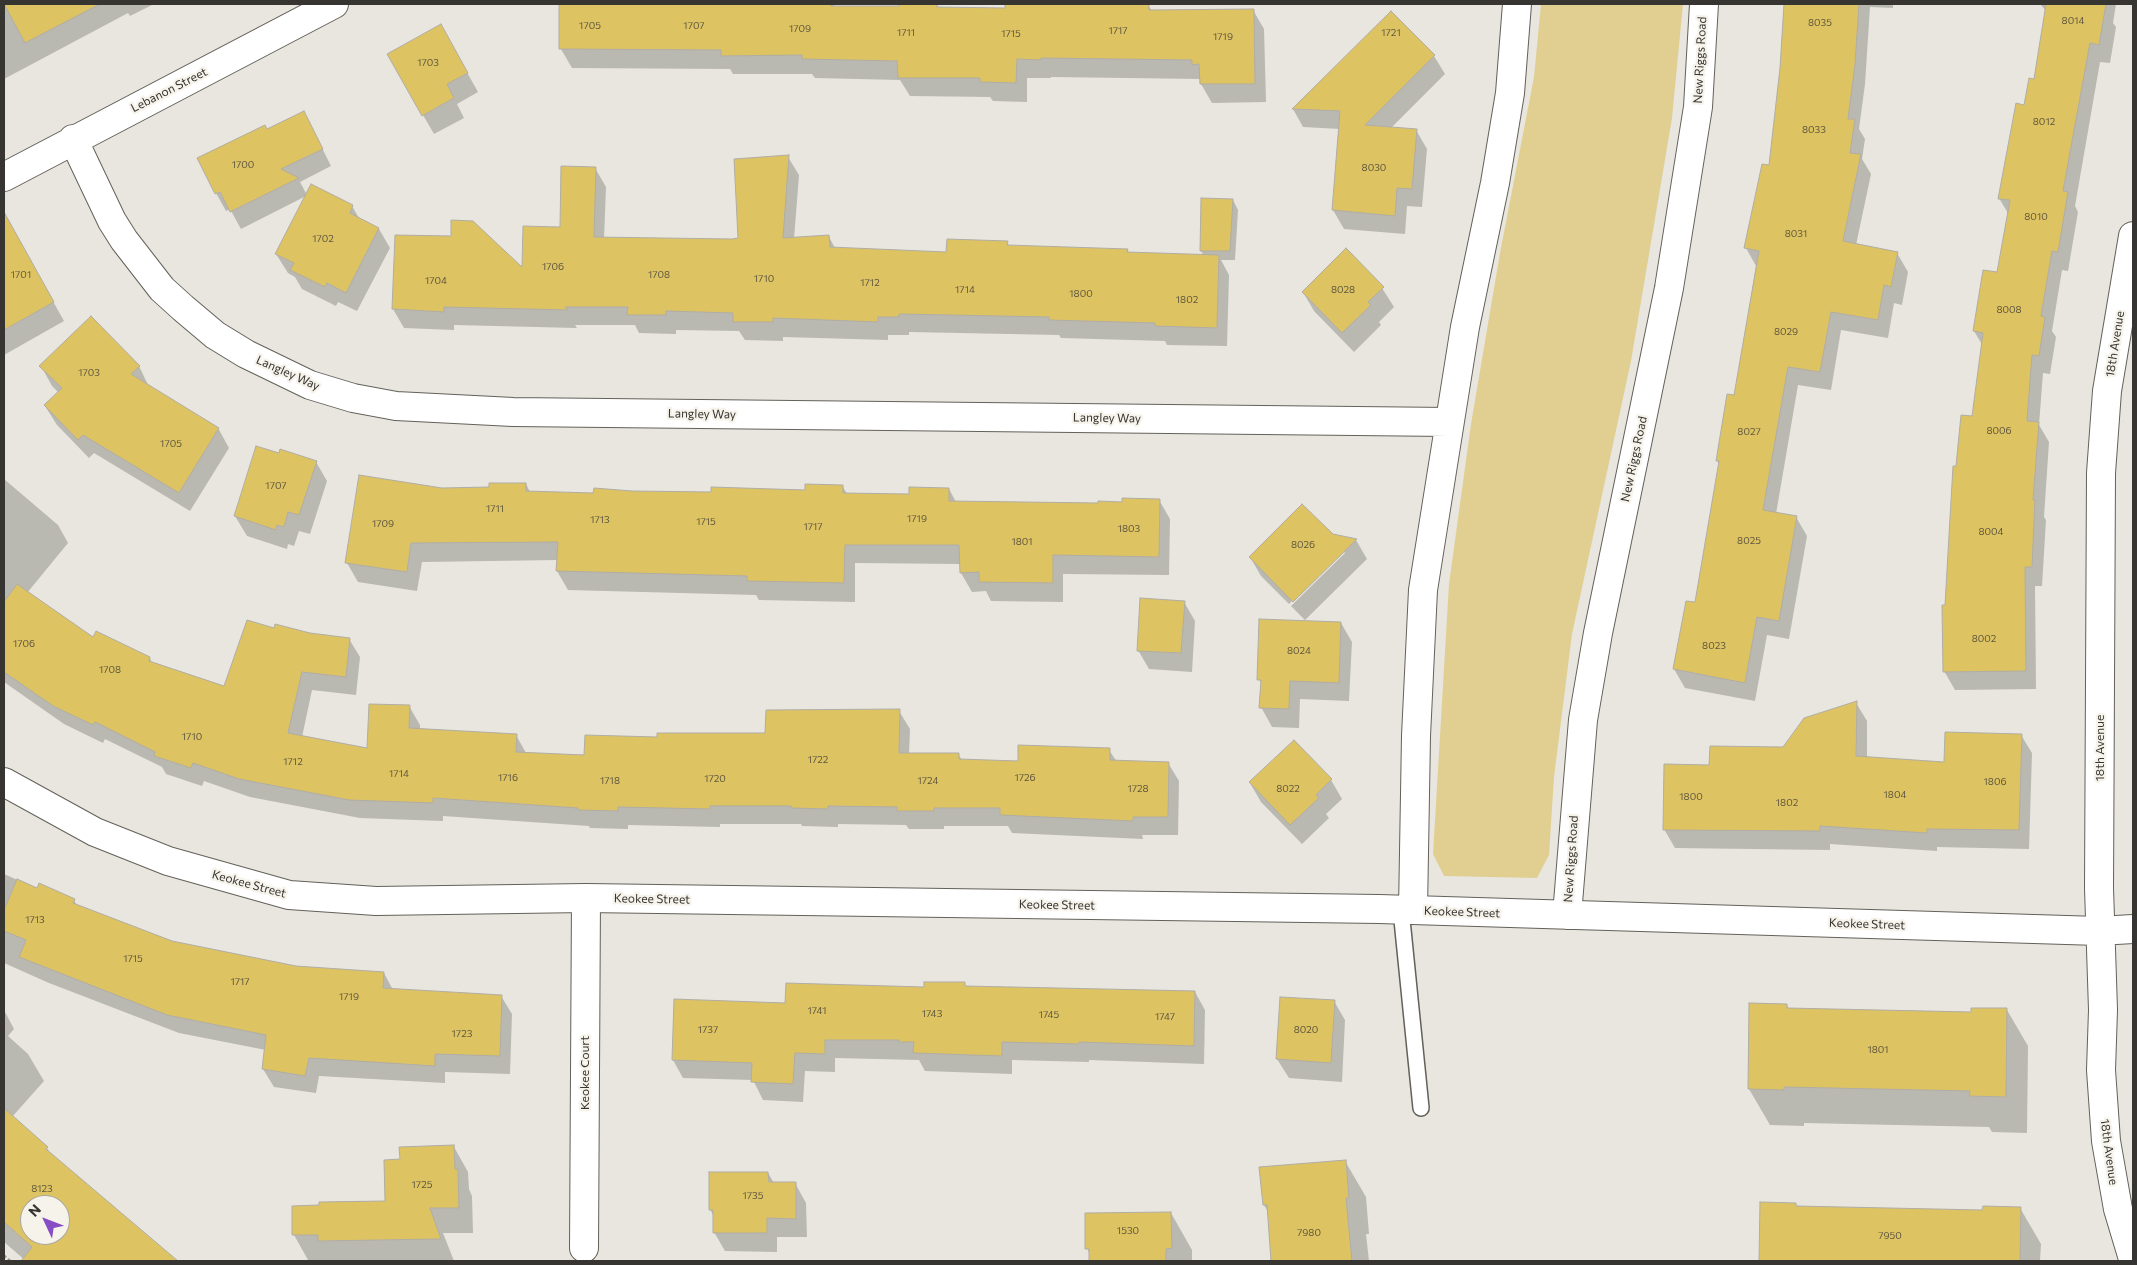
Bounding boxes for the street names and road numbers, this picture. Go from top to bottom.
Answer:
street label: New Riggs Road [1691,16,1709,104]
street label: Lebanon Street [128,65,210,115]
street label: 18th Avenue [2103,310,2127,378]
street label: Langley Way [254,353,322,393]
street label: Langley Way [668,406,736,422]
street label: Langley Way [1073,410,1141,426]
street label: New Riggs Road [1618,415,1650,503]
street label: 18th Avenue [2093,715,2107,781]
street label: New Riggs Road [1561,815,1581,903]
street label: Keokee Street [210,867,288,901]
street label: Keokee Street [614,891,690,907]
street label: Keokee Street [1019,897,1095,913]
street label: Keokee Street [1424,903,1500,921]
street label: Keokee Street [1829,915,1905,933]
street label: Keokee Court [578,1036,592,1110]
street label: 18th Avenue [2097,1118,2121,1186]

